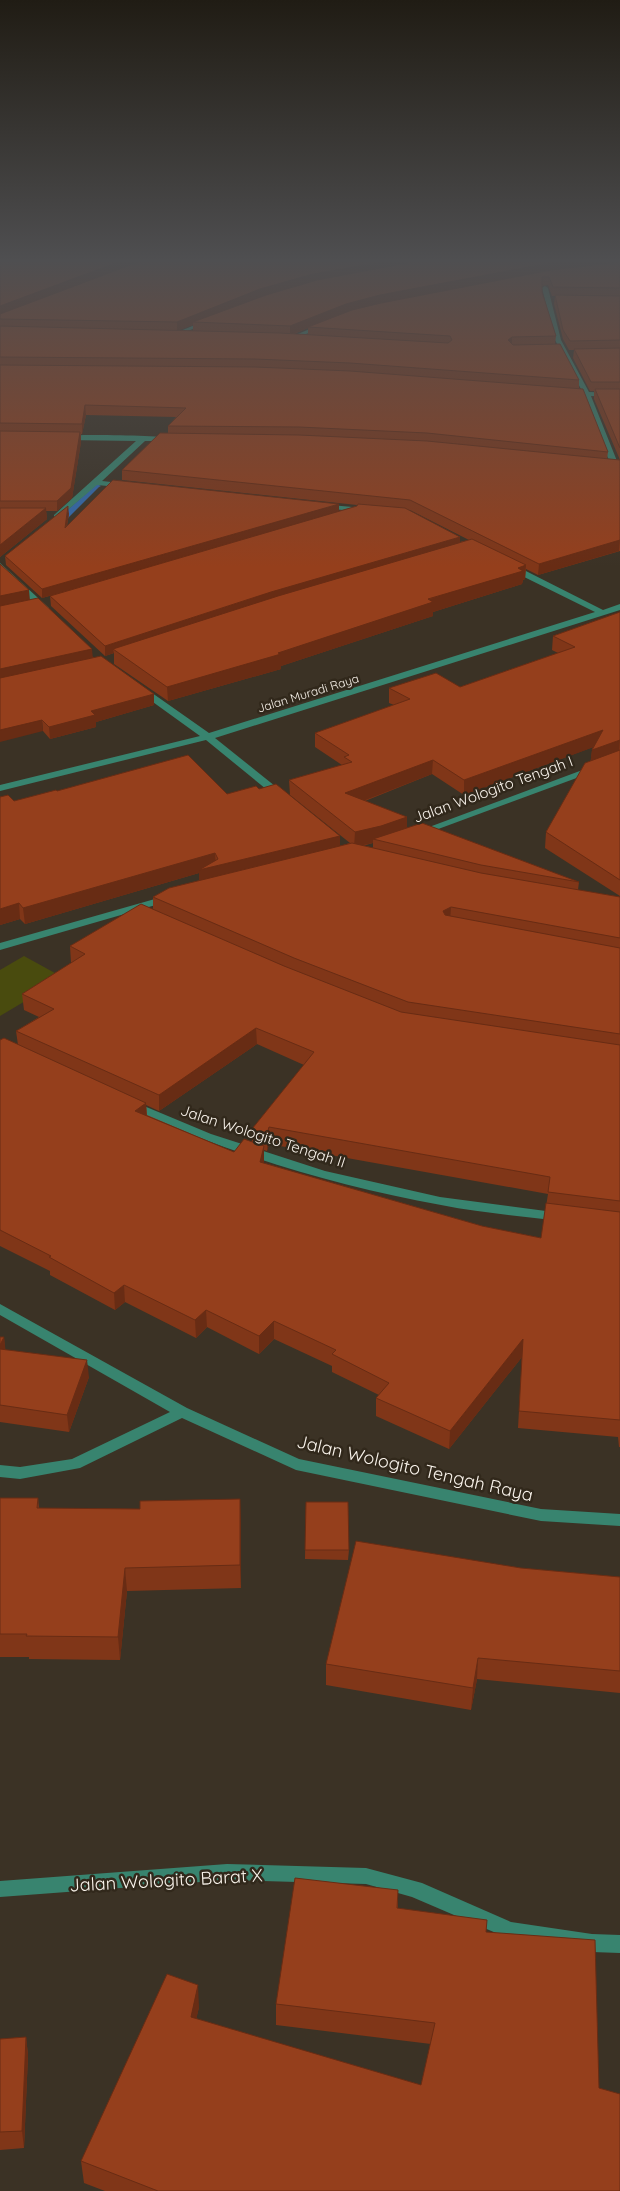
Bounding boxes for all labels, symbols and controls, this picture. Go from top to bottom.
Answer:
street label: Jalan Muradi Raya [255,670,361,716]
street label: Jalan Wologito Tengah I [411,751,575,827]
street label: Jalan Wologito Tengah II [178,1100,348,1172]
street label: Jalan Wologito Tengah Raya [295,1430,535,1506]
street label: Jalan Wologito Barat X [69,1863,263,1897]

